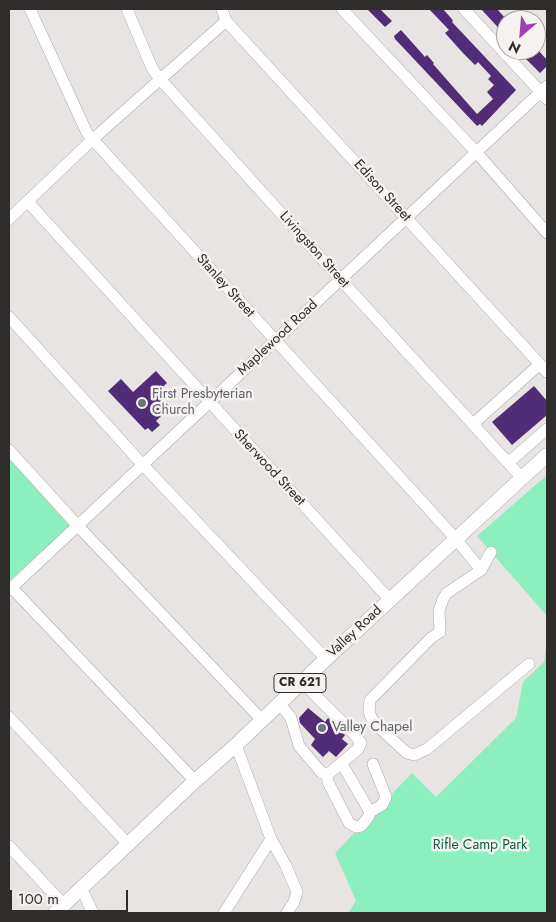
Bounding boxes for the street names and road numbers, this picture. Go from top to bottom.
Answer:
street label: Edison Street [350,157,414,225]
street label: Livingston Street [275,208,353,292]
street label: Stanley Street [192,251,258,321]
street label: Maplewood Road [235,297,321,379]
street label: Sherwood Street [230,427,308,509]
street label: Valley Road [324,602,386,662]
road number: CR 621 [274,674,326,692]

